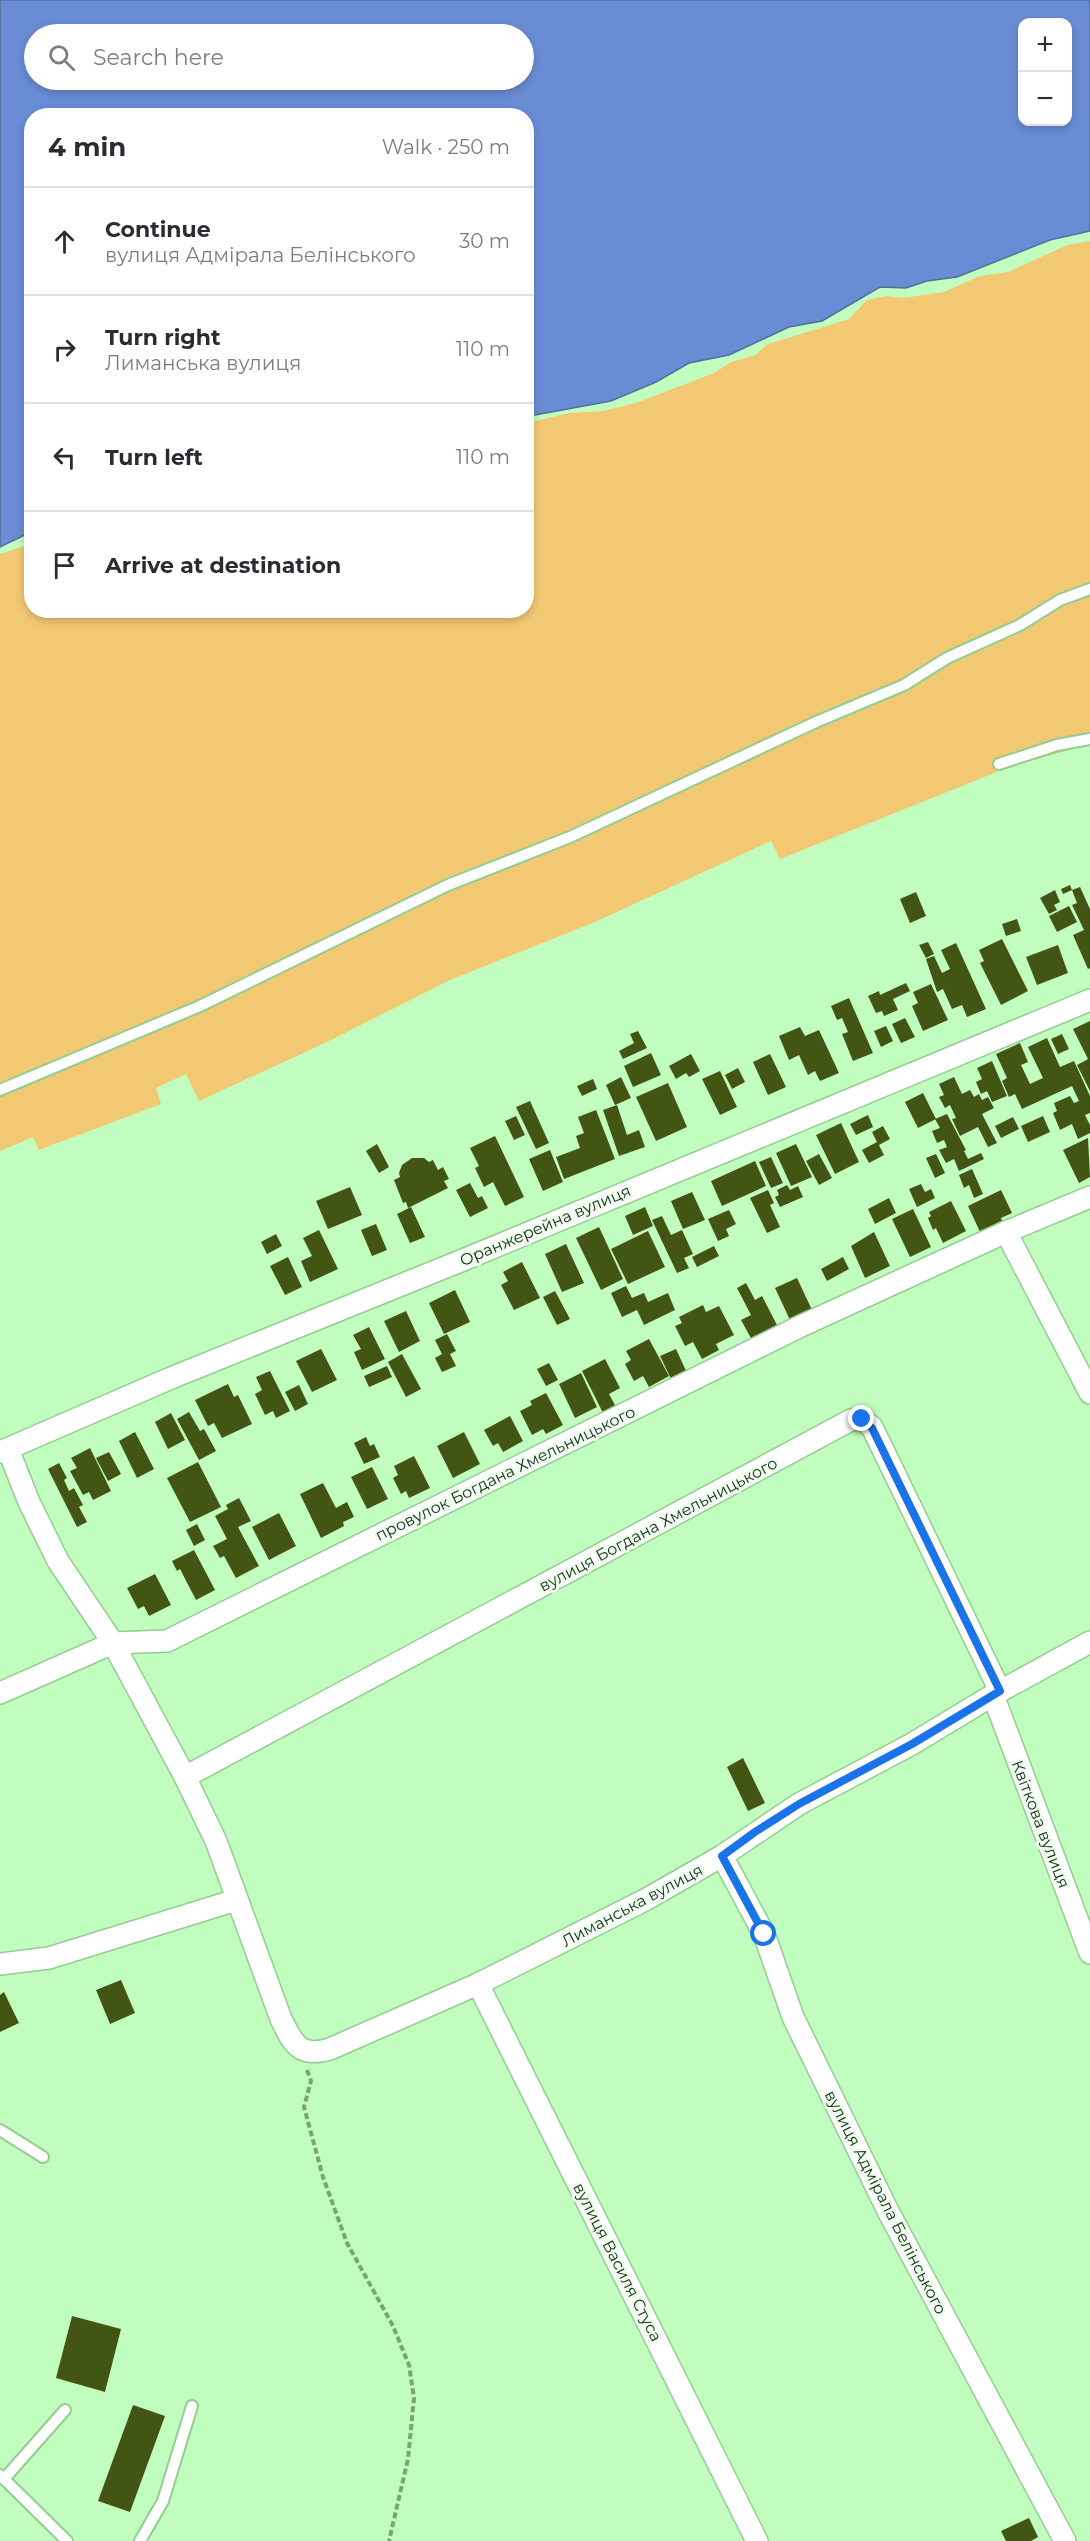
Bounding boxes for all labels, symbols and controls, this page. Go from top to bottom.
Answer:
map controls [1018,18,1072,126]
button: + [1018,18,1072,72]
search box [24,24,534,90]
icon: search [45,41,78,74]
text: Search here [93,44,224,71]
button: − [1018,72,1072,126]
text: 4 min [48,131,126,163]
text: Walk · 250 m [382,135,510,159]
text: Continue [105,216,211,243]
icon: ahead [48,225,81,258]
text: 30 m [459,229,510,253]
text: вулиця Адмірала Белінського [105,243,416,267]
text: Turn right [105,324,220,351]
icon: right [48,333,81,366]
text: 110 m [456,337,510,361]
text: Лиманська вулиця [105,351,301,375]
icon: left [48,441,81,474]
text: Turn left [105,444,203,471]
text: 110 m [456,445,510,469]
icon: arrive [48,549,81,582]
text: Arrive at destination [105,552,341,579]
street label: Оранжерейна вулиця [457,1181,633,1270]
street label: провулок Богдана Хмельницького [372,1402,638,1545]
route end [848,1405,874,1431]
street label: вулиця Богдана Хмельницького [536,1453,781,1596]
street label: Квіткова вулиця [1007,1758,1074,1891]
street label: Лиманська вулиця [558,1860,706,1951]
route start [750,1920,776,1946]
street label: вулиця Адмірала Белінського [821,2087,950,2317]
street label: вулиця Василя Стуса [569,2180,666,2345]

